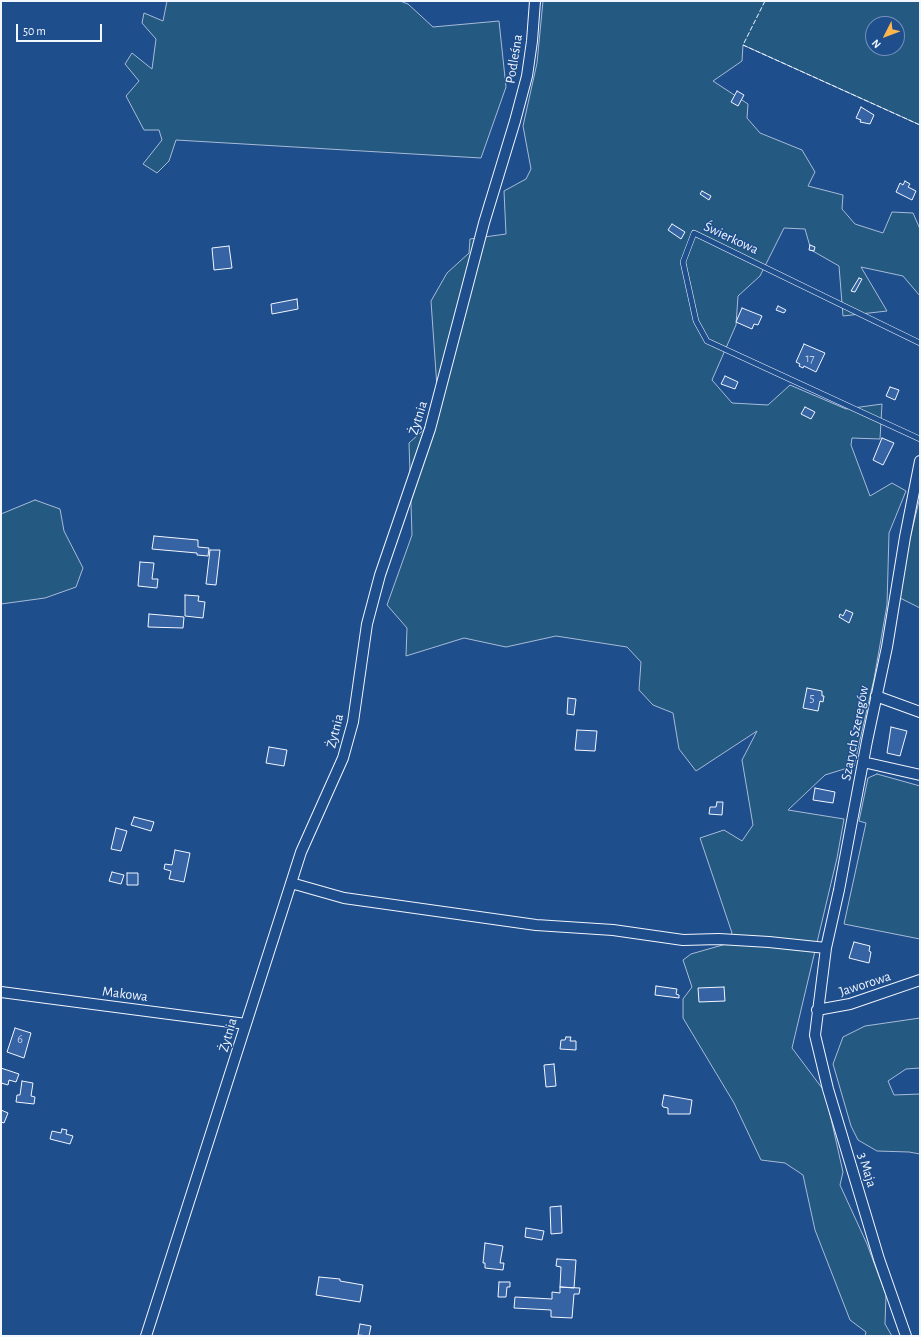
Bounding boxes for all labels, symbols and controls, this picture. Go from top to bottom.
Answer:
scale bar [18,16,104,42]
north arrow [865,16,905,56]
text: 50 m [23,25,46,37]
street label: Podleśna [502,33,526,85]
text: N [870,37,883,50]
street label: Świerkowa [701,218,761,258]
house number: 17 [805,351,815,365]
street label: Żytnia [405,399,431,437]
street label: Szarych Szeregów [838,684,872,782]
house number: 5 [809,691,815,705]
street label: Żytnia [323,712,347,750]
street label: Jaworowa [837,968,893,1000]
street label: Makowa [101,983,149,1005]
street label: Żytnia [215,1016,241,1054]
house number: 6 [17,1032,23,1046]
street label: 3 Maja [854,1151,880,1189]

